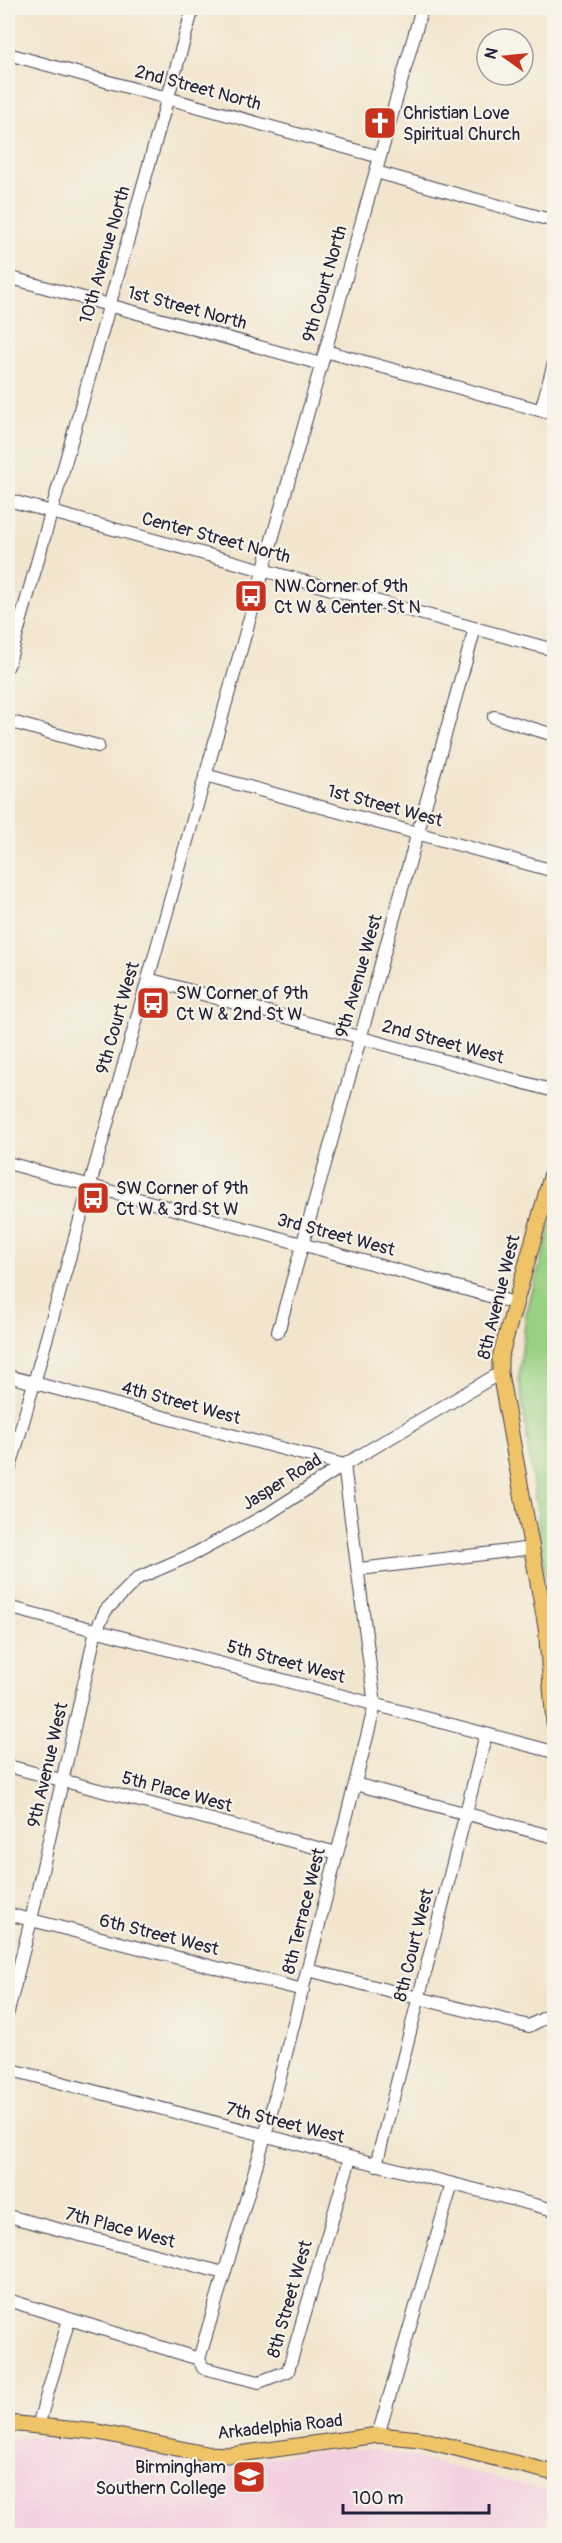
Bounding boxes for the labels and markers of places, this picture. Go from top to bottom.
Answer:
place label: Christian Love Spiritual Church [403,102,520,146]
church icon: Christian Love Spiritual Church [362,105,398,141]
place label: NW Corner of 9th Ct W & Center St N [274,575,421,619]
bus stop icon: NW Corner of 9th Ct W & Center St N [233,578,269,614]
place label: SW Corner of 9th Ct W & 2nd St W [176,982,308,1026]
bus stop icon: SW Corner of 9th Ct W & 2nd St W [135,985,171,1021]
place label: SW Corner of 9th Ct W & 3rd St W [116,1177,248,1221]
bus stop icon: SW Corner of 9th Ct W & 3rd St W [75,1180,111,1216]
place label: Birmingham Southern College [96,2456,226,2500]
school or university icon: Birmingham Southern College [231,2459,267,2495]

